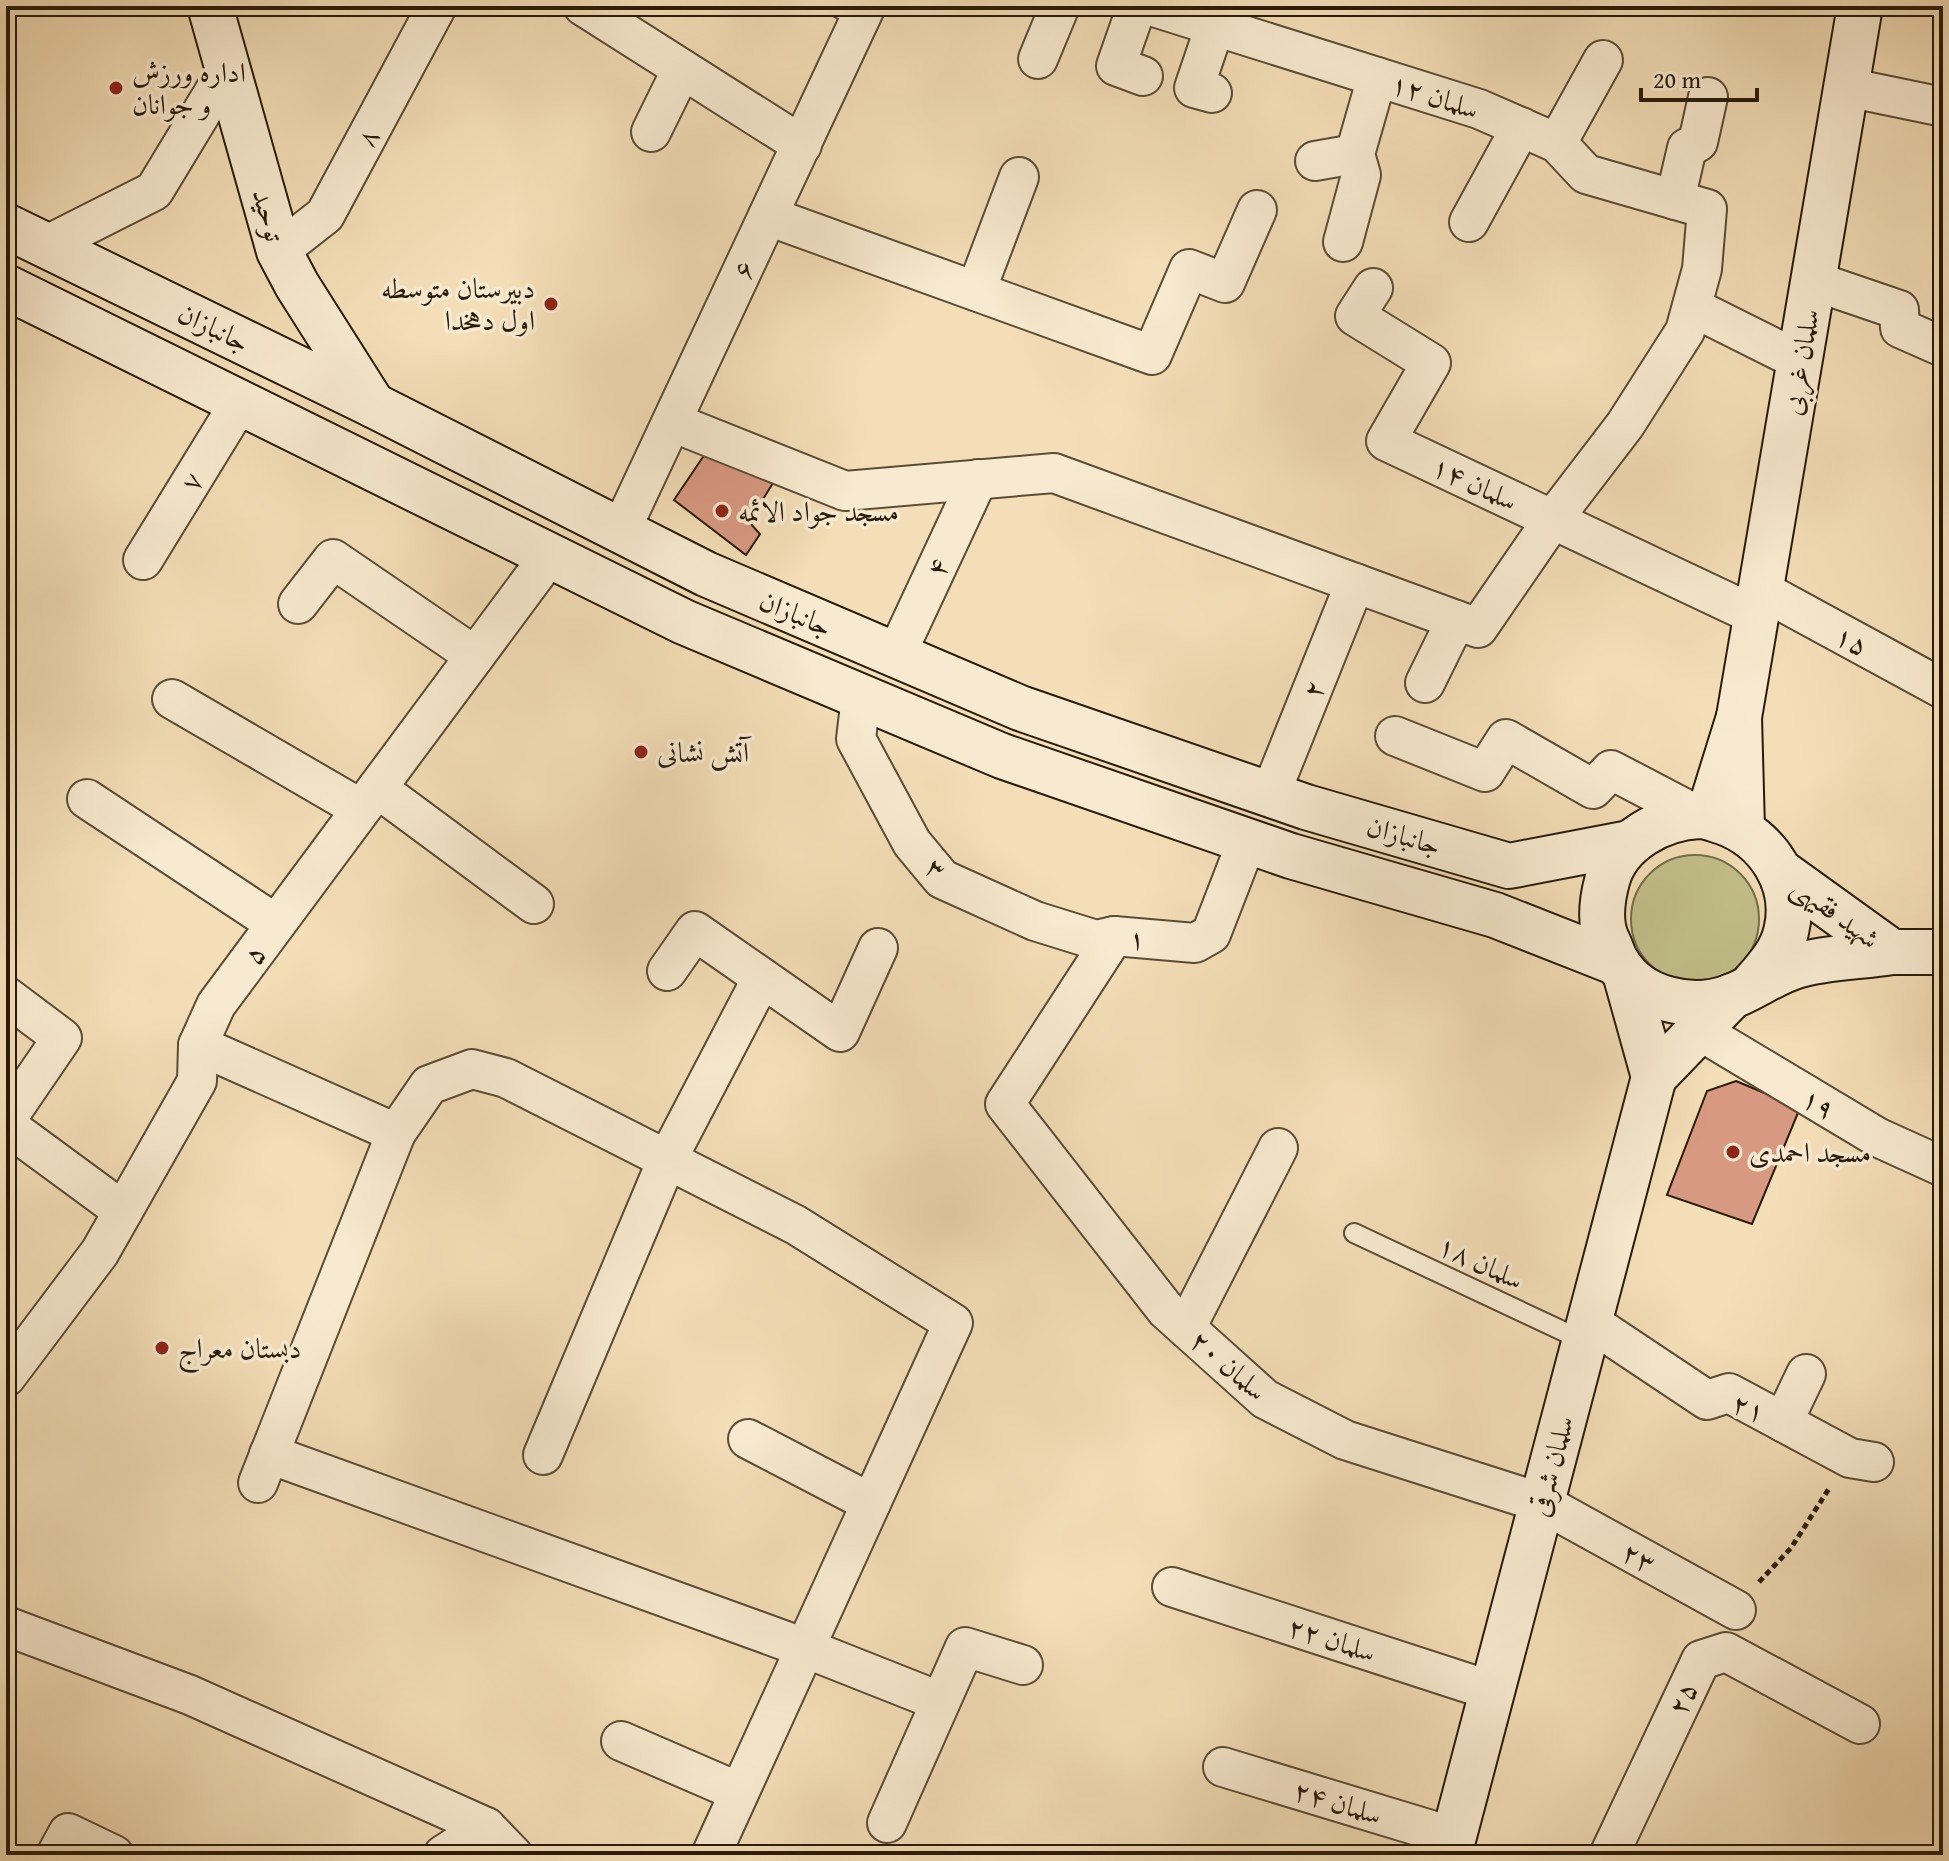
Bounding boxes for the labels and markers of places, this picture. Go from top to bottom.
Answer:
place label: اداره ورزش و جوانان [132,51,246,124]
marker: اداره ورزش و جوانان [107,79,125,97]
place label: دبیرستان متوسطه اول دهخدا [381,267,535,340]
marker: دبیرستان متوسطه اول دهخدا [542,295,560,313]
place label: مسجد جواد الائمه [738,490,899,531]
marker: مسجد جواد الائمه [713,502,731,520]
place label: آتش نشانی [657,731,752,772]
marker: آتش نشانی [632,743,650,761]
place label: مسجد احمدی [1749,1131,1871,1172]
marker: مسجد احمدی [1724,1143,1742,1161]
place label: دبستان معراج [178,1327,301,1374]
marker: دبستان معراج [153,1339,171,1357]

